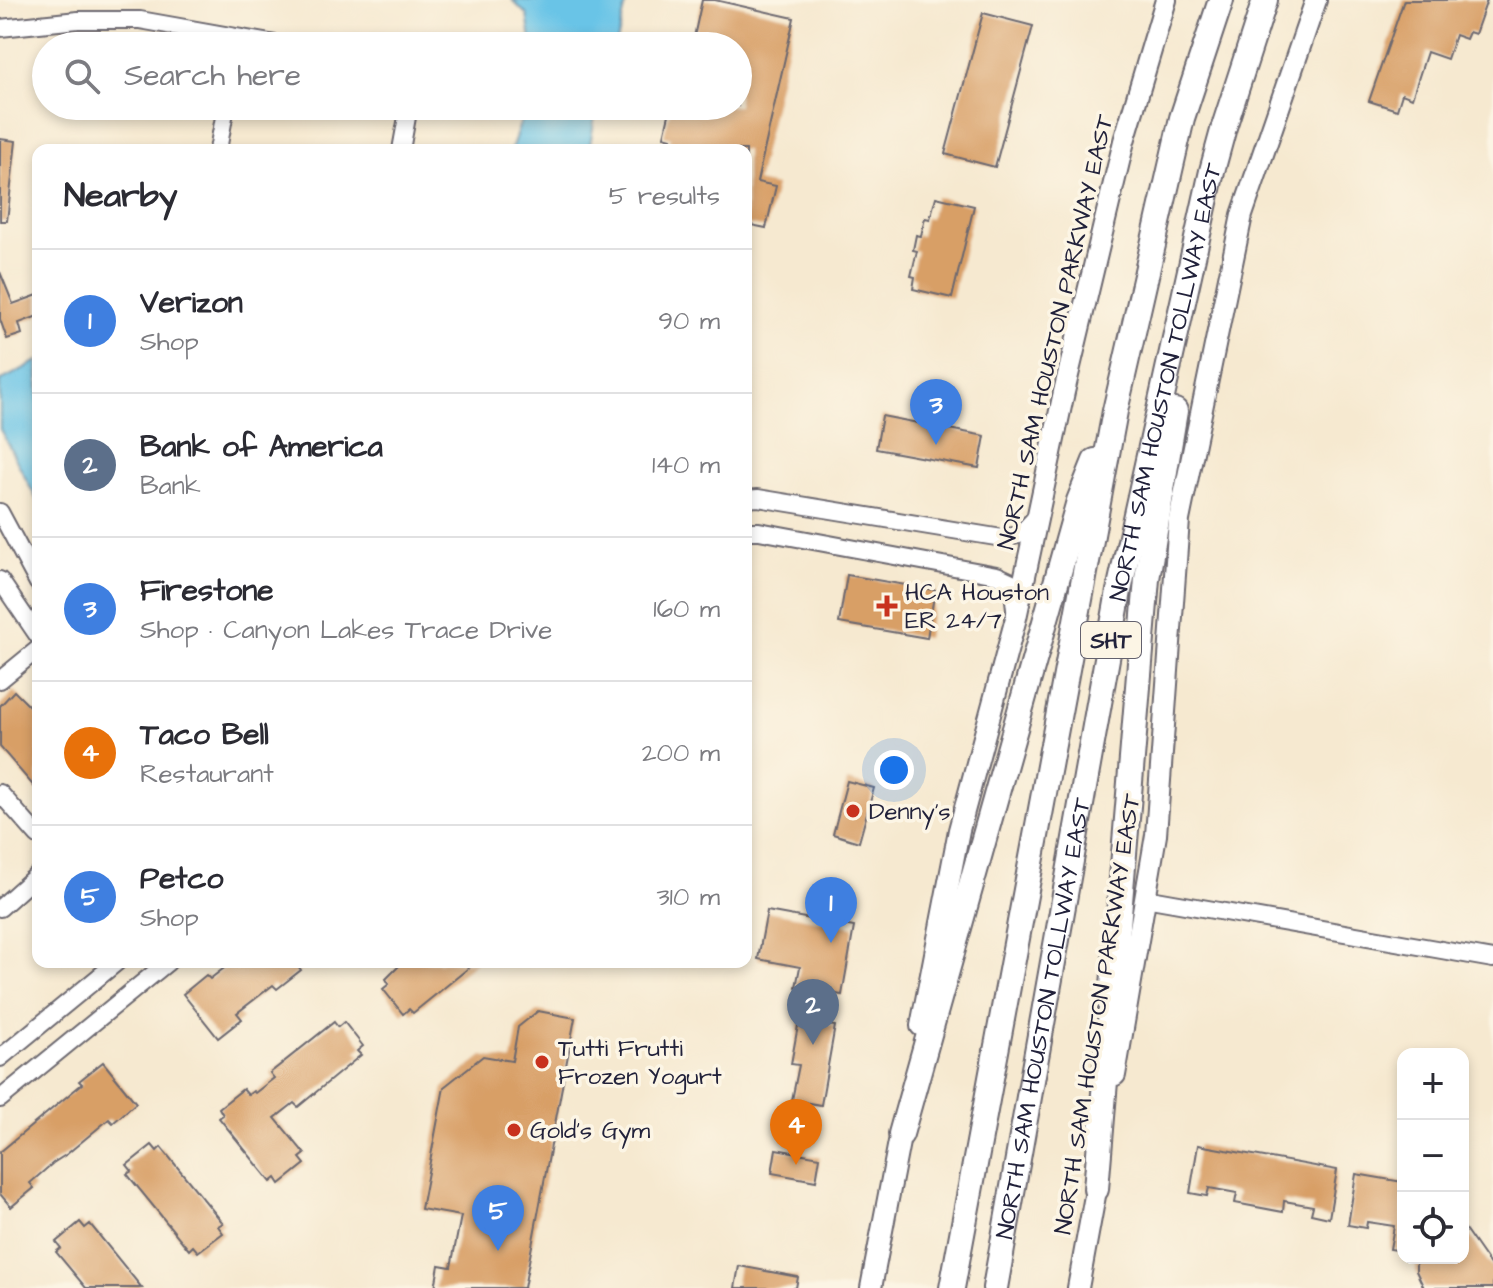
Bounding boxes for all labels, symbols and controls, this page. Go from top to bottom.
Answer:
search box [32,32,752,120]
icon: search [60,54,104,98]
text: Search here [124,55,301,97]
street label: NORTH SAM HOUSTON PARKWAY EAST [989,111,1123,553]
street label: NORTH SAM HOUSTON TOLLWAY EAST [1102,159,1231,604]
text: Nearby [64,172,178,220]
text: 5 results [609,178,720,214]
text: Verizon [140,282,243,324]
text: 1 [88,303,92,339]
text: 90 m [658,303,720,339]
text: Shop [140,324,199,360]
pin: 3 [910,379,962,445]
text: Bank of America [140,426,383,468]
text: 2 [83,447,97,483]
text: 140 m [652,447,720,483]
text: Bank [140,468,201,504]
text: Firestone [140,570,273,612]
place label: HCA Houston ER 24/7 [905,576,1049,638]
text: 3 [83,591,97,627]
text: 160 m [653,591,720,627]
marker: HCA Houston ER 24/7 [876,595,898,617]
text: Shop · Canyon Lakes Trace Drive [140,612,552,648]
road number: SHT [1081,622,1141,658]
text: Taco Bell [140,714,269,756]
text: 4 [81,735,99,771]
text: 200 m [642,735,720,771]
your location [874,750,914,790]
text: Restaurant [140,756,274,792]
street label: NORTH SAM HOUSTON PARKWAY EAST [1046,791,1150,1237]
place label: Denny's [869,795,951,830]
street label: NORTH SAM HOUSTON TOLLWAY EAST [988,795,1100,1242]
marker: Denny's [844,802,862,820]
text: Petco [140,858,223,900]
pin: 1 [805,877,857,943]
text: 5 [81,879,99,915]
text: 310 m [656,879,720,915]
text: Shop [140,900,199,936]
pin: 2 [787,979,839,1045]
place label: Tutti Frutti Frozen Yogurt [558,1032,722,1095]
map controls [1397,1048,1469,1264]
button: + [1397,1048,1469,1120]
marker: Tutti Frutti Frozen Yogurt [533,1053,551,1071]
pin: 4 [770,1099,822,1165]
place label: Gold's Gym [530,1114,651,1149]
button: − [1397,1120,1469,1192]
marker: Gold's Gym [505,1121,523,1139]
pin: 5 [472,1185,524,1251]
button: locate [1397,1192,1469,1264]

